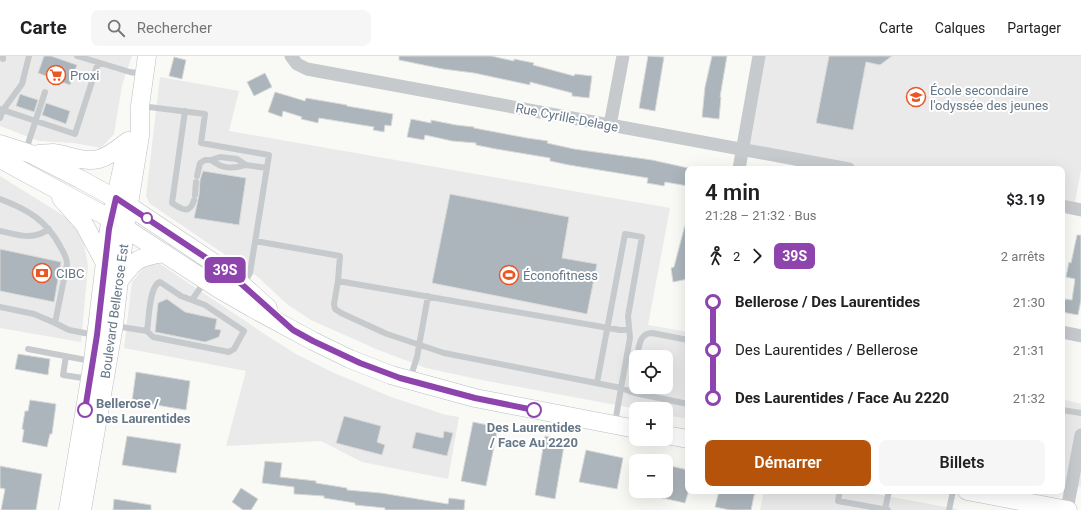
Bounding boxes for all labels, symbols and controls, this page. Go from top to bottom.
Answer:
search box [91,10,371,46]
text: Carte [20,16,67,39]
icon: search [105,17,127,39]
text: Rechercher [137,19,212,37]
text: Carte [879,20,913,36]
text: Calques [935,20,985,36]
text: Partager [1007,20,1061,36]
supermarket icon: Proxi [45,64,67,86]
place label: Proxi [70,68,99,83]
place label: École secondaire l'odyssée des jeunes [930,83,1049,113]
school or university icon: École secondaire l'odyssée des jeunes [905,86,927,108]
street label: Rue Cyrille-Delage [514,100,620,135]
text: 4 min [705,180,760,205]
text: $3.19 [1006,191,1045,209]
text: 21:28 – 21:32 · Bus [705,208,817,223]
unlabelled marker [141,212,153,224]
street label: Boulevard Bellerose Est [98,243,131,379]
icon: walk [705,245,727,267]
icon: forward [746,245,768,267]
text: 39S [782,248,807,264]
text: 2 [733,249,740,264]
text: 2 arrêts [1001,249,1045,264]
line badge: 39S [202,257,248,283]
bank icon: CIBC [31,262,53,284]
text: 39S [213,262,237,278]
sports icon: Éconofitness [498,264,520,286]
place label: CIBC [56,266,85,281]
place label: Éconofitness [523,268,598,283]
text: Bellerose / Des Laurentides [735,293,920,311]
text: 21:30 [1013,295,1045,310]
text: Des Laurentides / Bellerose [735,341,918,359]
text: 21:31 [1013,343,1045,358]
map controls [629,350,673,498]
button: locate [629,350,673,394]
text: Des Laurentides / Face Au 2220 [735,389,949,407]
text: 21:32 [1013,391,1045,406]
place label: Bellerose / Des Laurentides [96,396,191,426]
marker: Bellerose / Des Laurentides [77,402,93,418]
marker: Des Laurentides / Face Au 2220 [526,402,542,418]
button: + [629,402,673,446]
place label: Des Laurentides / Face Au 2220 [487,420,582,450]
button: Démarrer [705,440,871,486]
button: Billets [879,440,1045,486]
button: − [629,454,673,498]

